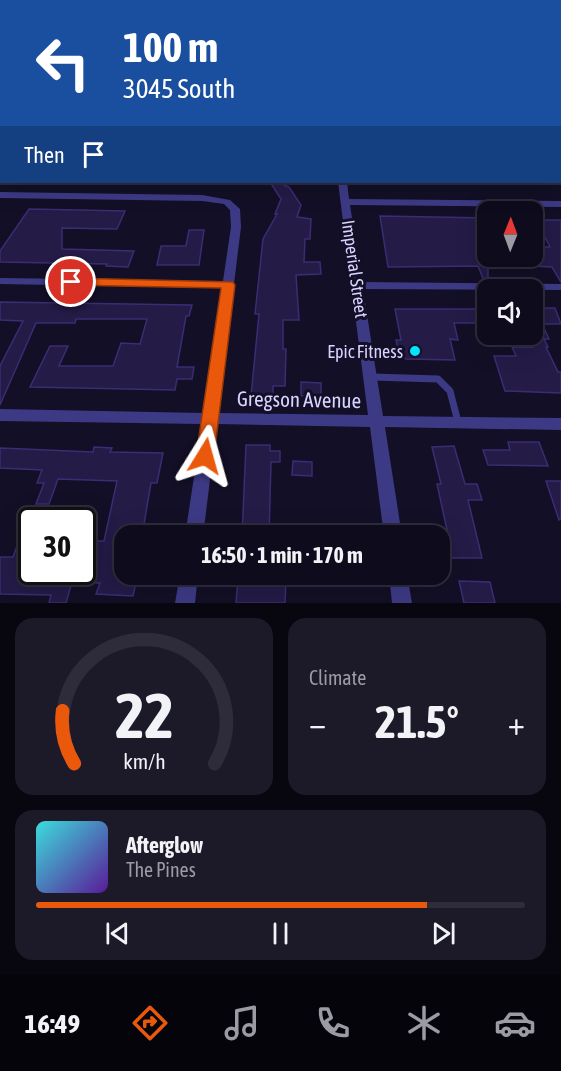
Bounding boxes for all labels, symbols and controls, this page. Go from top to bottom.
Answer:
text: 100 m [123,23,218,71]
icon: left [24,24,102,102]
text: 3045 South [123,73,235,104]
icon: arrive [77,138,110,171]
text: Then [24,142,65,168]
north arrow [477,201,543,267]
map controls [477,201,543,345]
street label: Imperial Street [338,219,372,319]
pin [45,256,96,307]
icon: arrive [54,265,87,298]
button: sound [477,279,543,345]
place label: Epic Fitness [327,341,403,362]
marker: Epic Fitness [408,344,422,358]
street label: Gregson Avenue [237,386,361,412]
position arrow [173,424,237,488]
speed limit sign: 30 [18,507,96,585]
text: 16:50 · 1 min · 170 m [201,542,363,568]
text: Climate [309,666,366,689]
text: 22 [115,680,173,751]
text: 21.5° [375,696,459,748]
text: − [309,704,326,742]
text: + [508,704,525,742]
text: km/h [123,749,165,774]
text: Afterglow [126,832,203,858]
text: The Pines [126,858,196,881]
icon: previous [101,917,134,950]
icon: pause [264,917,297,950]
icon: next [427,917,460,950]
icon: directions [129,1002,171,1044]
icon: music [221,1002,263,1044]
icon: phone [312,1002,354,1044]
icon: climate [403,1002,445,1044]
icon: car [494,1002,536,1044]
text: 16:49 [25,1008,80,1039]

